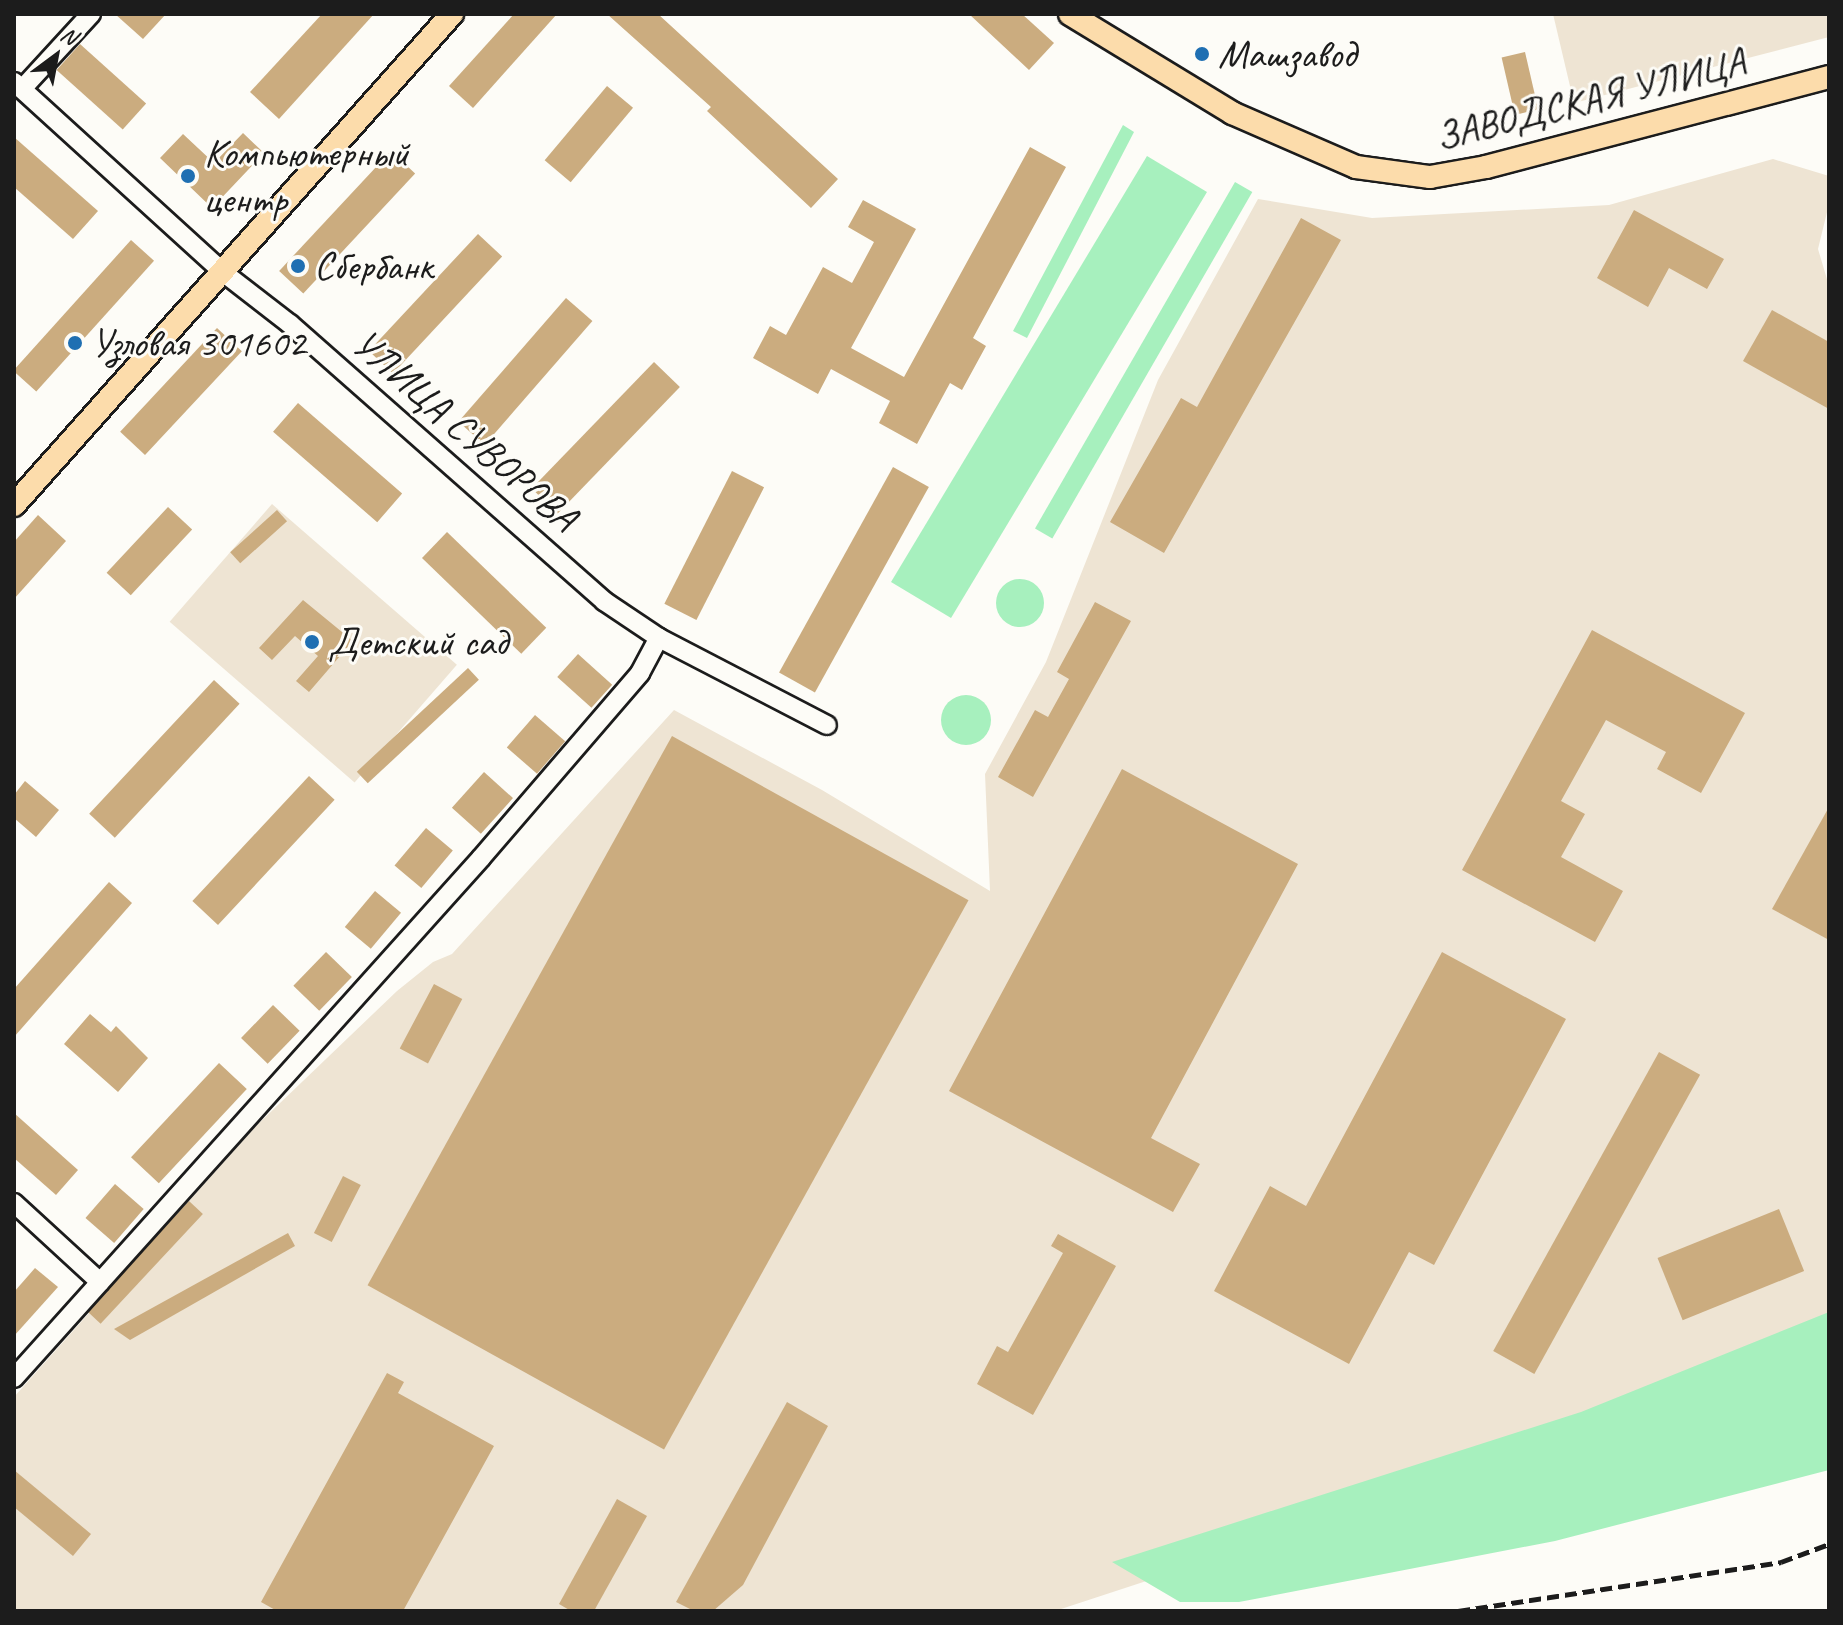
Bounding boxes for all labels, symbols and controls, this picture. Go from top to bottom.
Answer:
north arrow [16,16,96,96]
text: N [56,20,82,51]
place label: Машзавод [1218,30,1356,78]
street label: ЗАВОДСКАЯ УЛИЦА [1431,37,1749,161]
marker: Машзавод [1193,45,1211,63]
place label: Компьютерный центр [204,129,409,223]
marker: Компьютерный центр [179,167,197,185]
place label: Сбербанк [314,242,432,290]
marker: Сбербанк [289,257,307,275]
place label: Узловая 301602 [91,319,306,367]
street label: УЛИЦА СУВОРОВА [343,319,587,541]
marker: Узловая 301602 [66,334,84,352]
place label: Детский сад [328,618,507,666]
marker: Детский сад [303,633,321,651]

